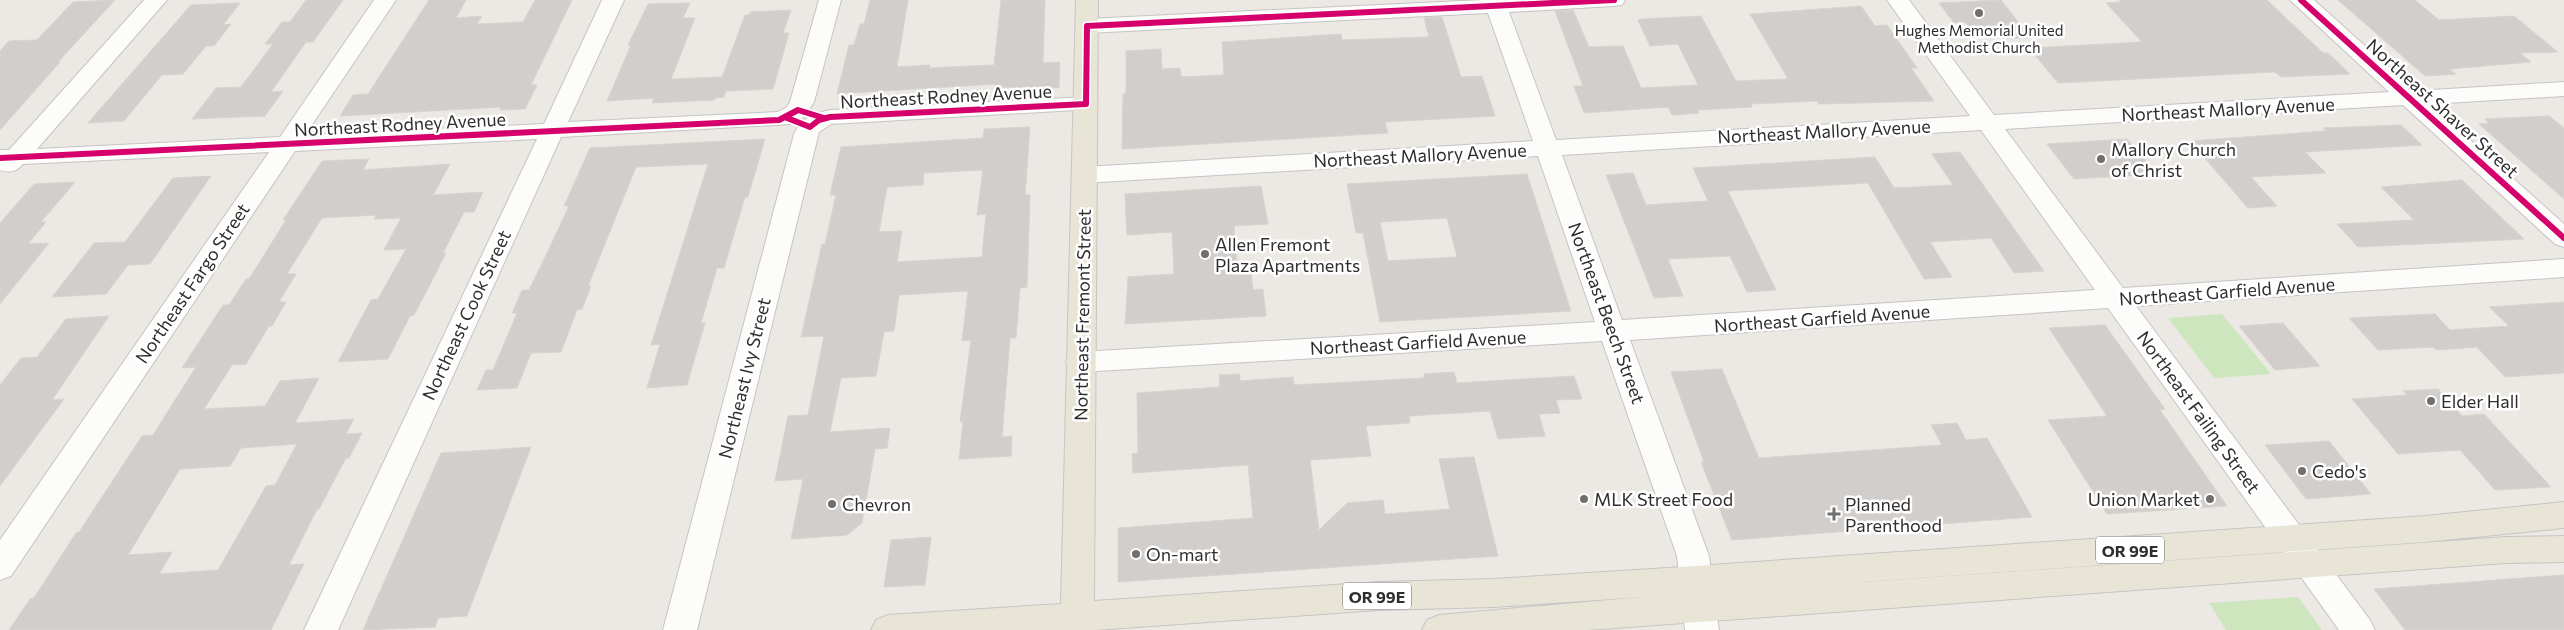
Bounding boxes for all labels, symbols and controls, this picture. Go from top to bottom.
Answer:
marker: Hughes Memorial United Methodist Church [1973,7,1985,19]
place label: Hughes Memorial United Methodist Church [1895,21,2063,56]
street label: Northeast Shaver Street [2362,34,2524,182]
street label: Northeast Rodney Avenue [840,79,1052,113]
street label: Northeast Mallory Avenue [2121,92,2335,126]
street label: Northeast Rodney Avenue [294,107,506,141]
street label: Northeast Mallory Avenue [1717,114,1931,148]
street label: Northeast Mallory Avenue [1313,138,1527,172]
place label: Mallory Church of Christ [2111,138,2236,181]
marker: Mallory Church of Christ [2095,153,2107,165]
street label: Northeast Fargo Street [130,199,254,367]
street label: Northeast Fremont Street [1069,209,1095,421]
street label: Northeast Beech Street [1564,219,1650,407]
street label: Northeast Cook Street [417,227,515,403]
place label: Allen Fremont Plaza Apartments [1215,233,1360,276]
marker: Allen Fremont Plaza Apartments [1199,248,1211,260]
street label: Northeast Garfield Avenue [2118,272,2336,310]
street label: Northeast Ivy Street [713,295,775,461]
street label: Northeast Garfield Avenue [1713,299,1931,337]
street label: Northeast Garfield Avenue [1309,325,1527,359]
street label: Northeast Failing Street [2133,327,2265,497]
place label: Elder Hall [2441,390,2519,412]
marker: Elder Hall [2425,395,2437,407]
place label: Cedo's [2312,460,2367,482]
marker: Cedo's [2296,465,2308,477]
place label: MLK Street Food [1594,488,1733,510]
place label: Union Market [2088,488,2200,510]
place label: Chevron [842,493,911,515]
marker: MLK Street Food [1578,493,1590,505]
place label: Planned Parenthood [1845,493,1942,536]
marker: Union Market [2204,493,2216,505]
marker: Chevron [826,498,838,510]
marker: Planned Parenthood [1827,507,1841,521]
road number: OR 99E [2096,536,2164,564]
place label: On-mart [1146,543,1218,565]
marker: On-mart [1130,548,1142,560]
road number: OR 99E [1343,582,1411,610]

